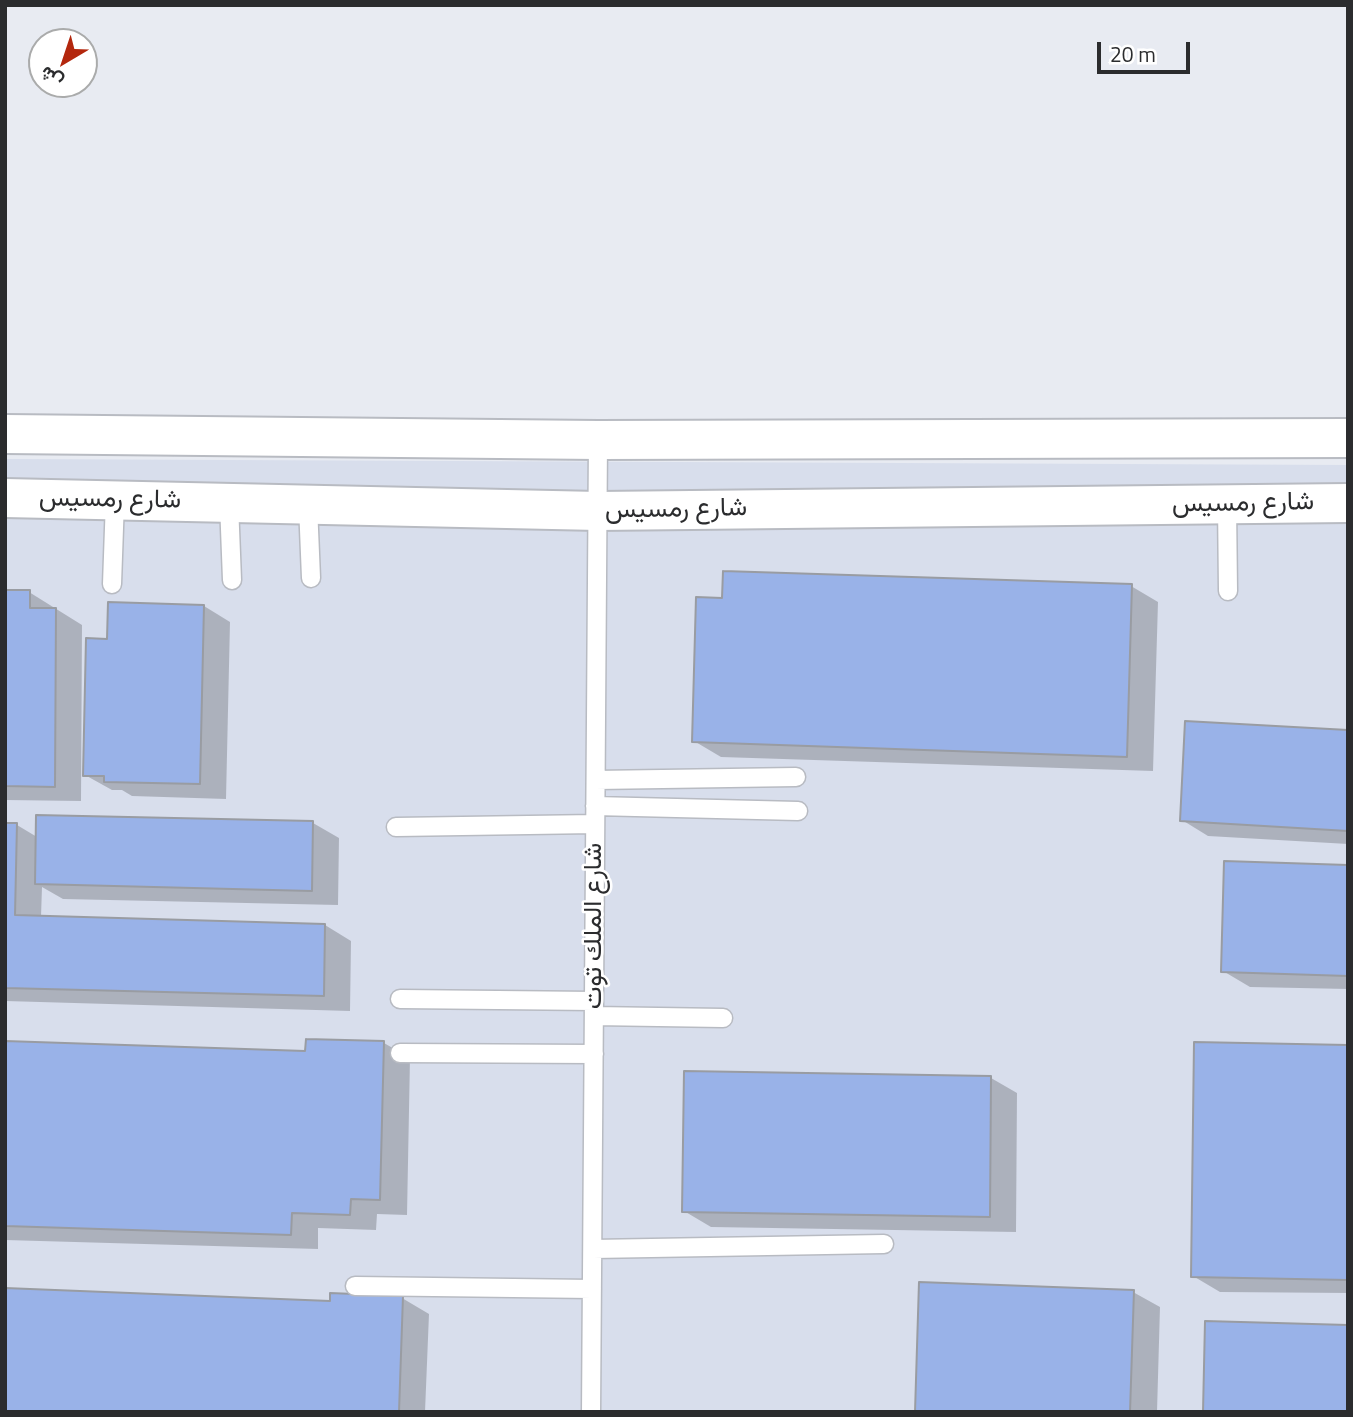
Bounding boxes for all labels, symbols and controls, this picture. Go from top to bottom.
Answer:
north arrow [28,28,98,98]
scale bar [1101,28,1194,72]
text: 20 m [1110,38,1156,70]
text: ش [33,60,69,97]
street label: شارع رمسيس [39,483,181,517]
street label: شارع رمسيس [1172,487,1314,521]
street label: شارع رمسيس [605,493,747,527]
street label: شارع الملك توت [579,843,611,1009]

